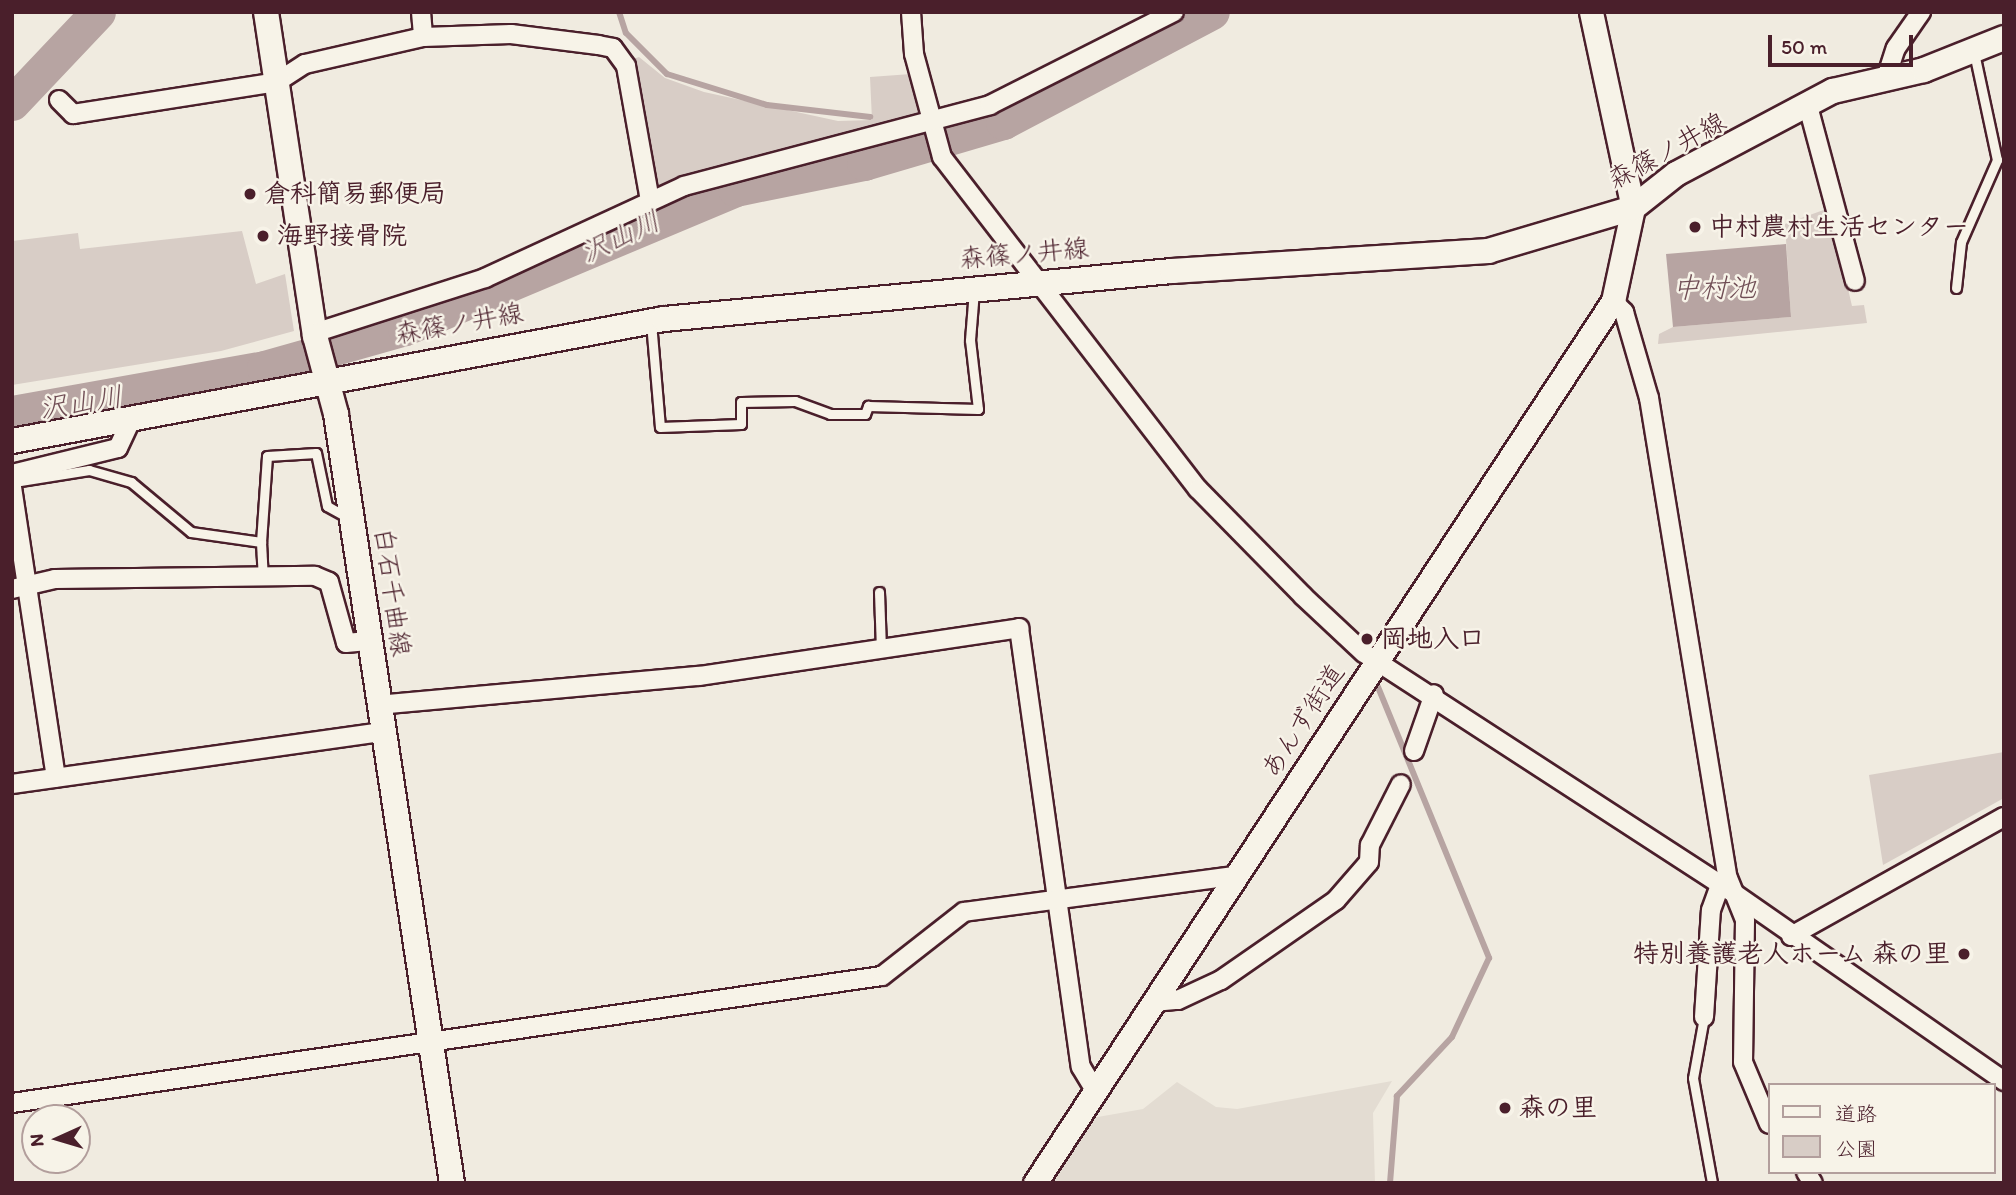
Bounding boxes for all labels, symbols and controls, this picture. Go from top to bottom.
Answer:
scale bar [1771,21,1916,65]
text: 50 m [1781,34,1827,59]
street label: 森篠ノ井線 [1603,106,1731,196]
place label: 倉科簡易郵便局 [264,178,446,210]
marker: 倉科簡易郵便局 [242,186,258,202]
water label: 沢山川 [575,203,665,269]
place label: 中村農村生活センター [1709,211,1969,243]
marker: 中村農村生活センター [1687,219,1703,235]
place label: 海野接骨院 [277,220,407,252]
marker: 海野接骨院 [255,228,271,244]
street label: 森篠ノ井線 [958,233,1090,275]
water label: 中村池 [1672,270,1756,304]
street label: 森篠ノ井線 [392,297,526,351]
water label: 沢山川 [37,379,125,425]
street label: 白石千曲線 [368,525,416,659]
place label: 岡地入口 [1381,623,1485,655]
marker: 岡地入口 [1359,631,1375,647]
street label: あんず街道 [1255,658,1351,784]
place label: 特別養護老人ホーム 森の里 [1632,938,1950,970]
marker: 特別養護老人ホーム 森の里 [1956,946,1972,962]
legend [1768,1083,1995,1174]
place label: 森の里 [1519,1092,1597,1124]
marker: 森の里 [1497,1100,1513,1116]
text: 道路 [1835,1101,1877,1126]
north arrow [21,1104,91,1174]
text: N [25,1133,48,1148]
text: 公園 [1835,1136,1877,1161]

